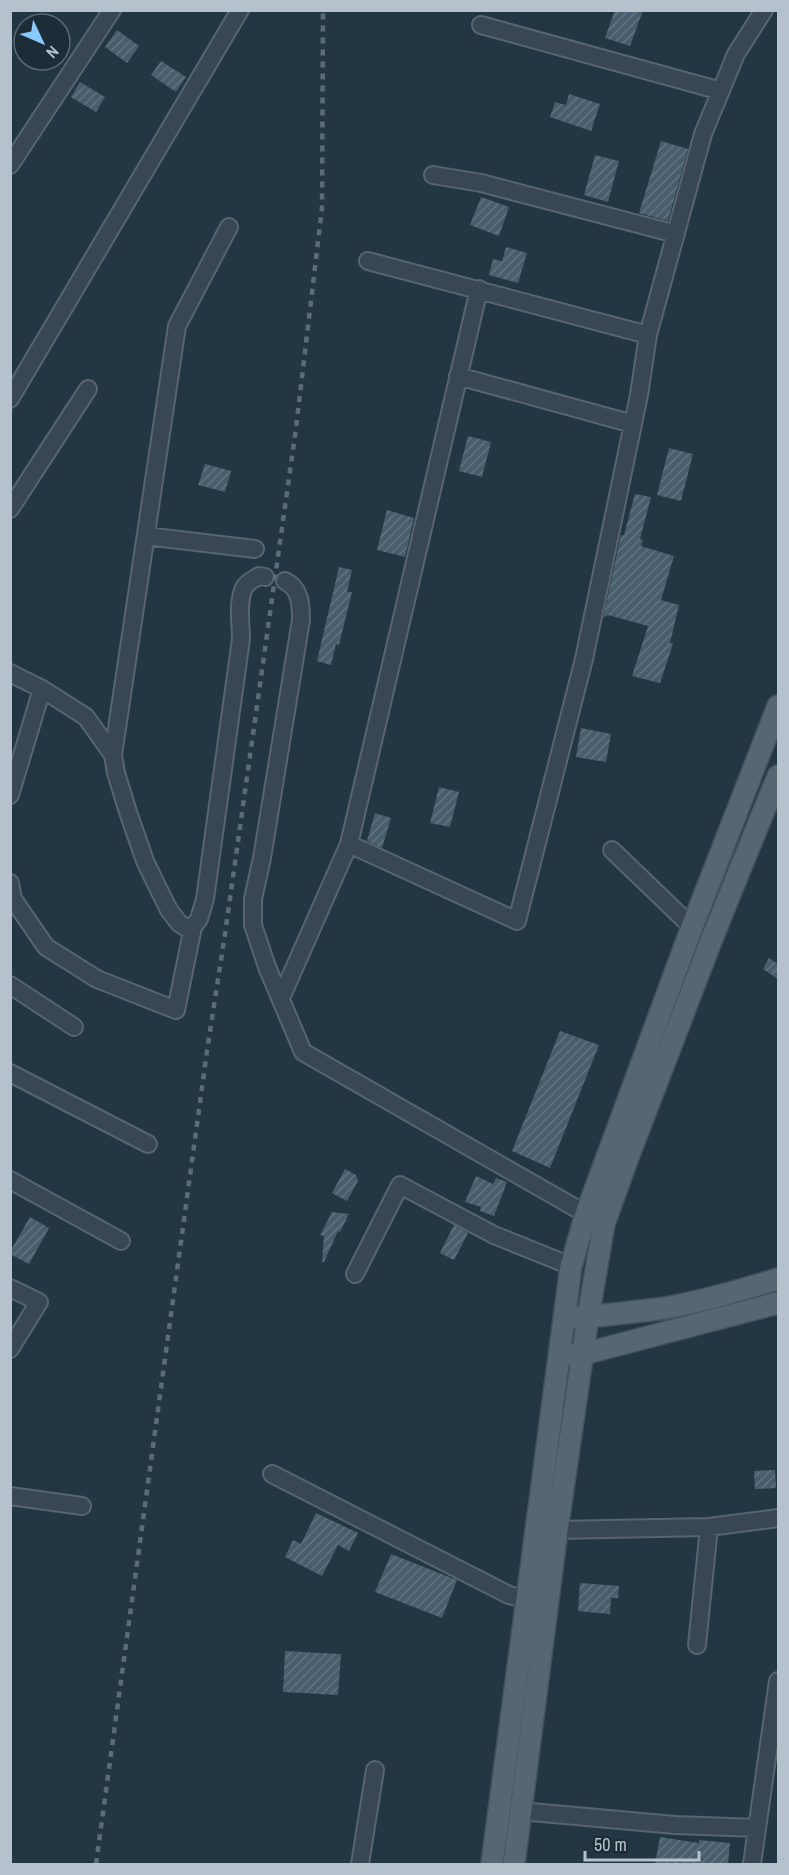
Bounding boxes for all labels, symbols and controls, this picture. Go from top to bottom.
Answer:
north arrow [12,12,72,72]
text: N [42,41,64,63]
scale bar [585,1824,699,1862]
text: 50 m [594,1832,627,1857]

